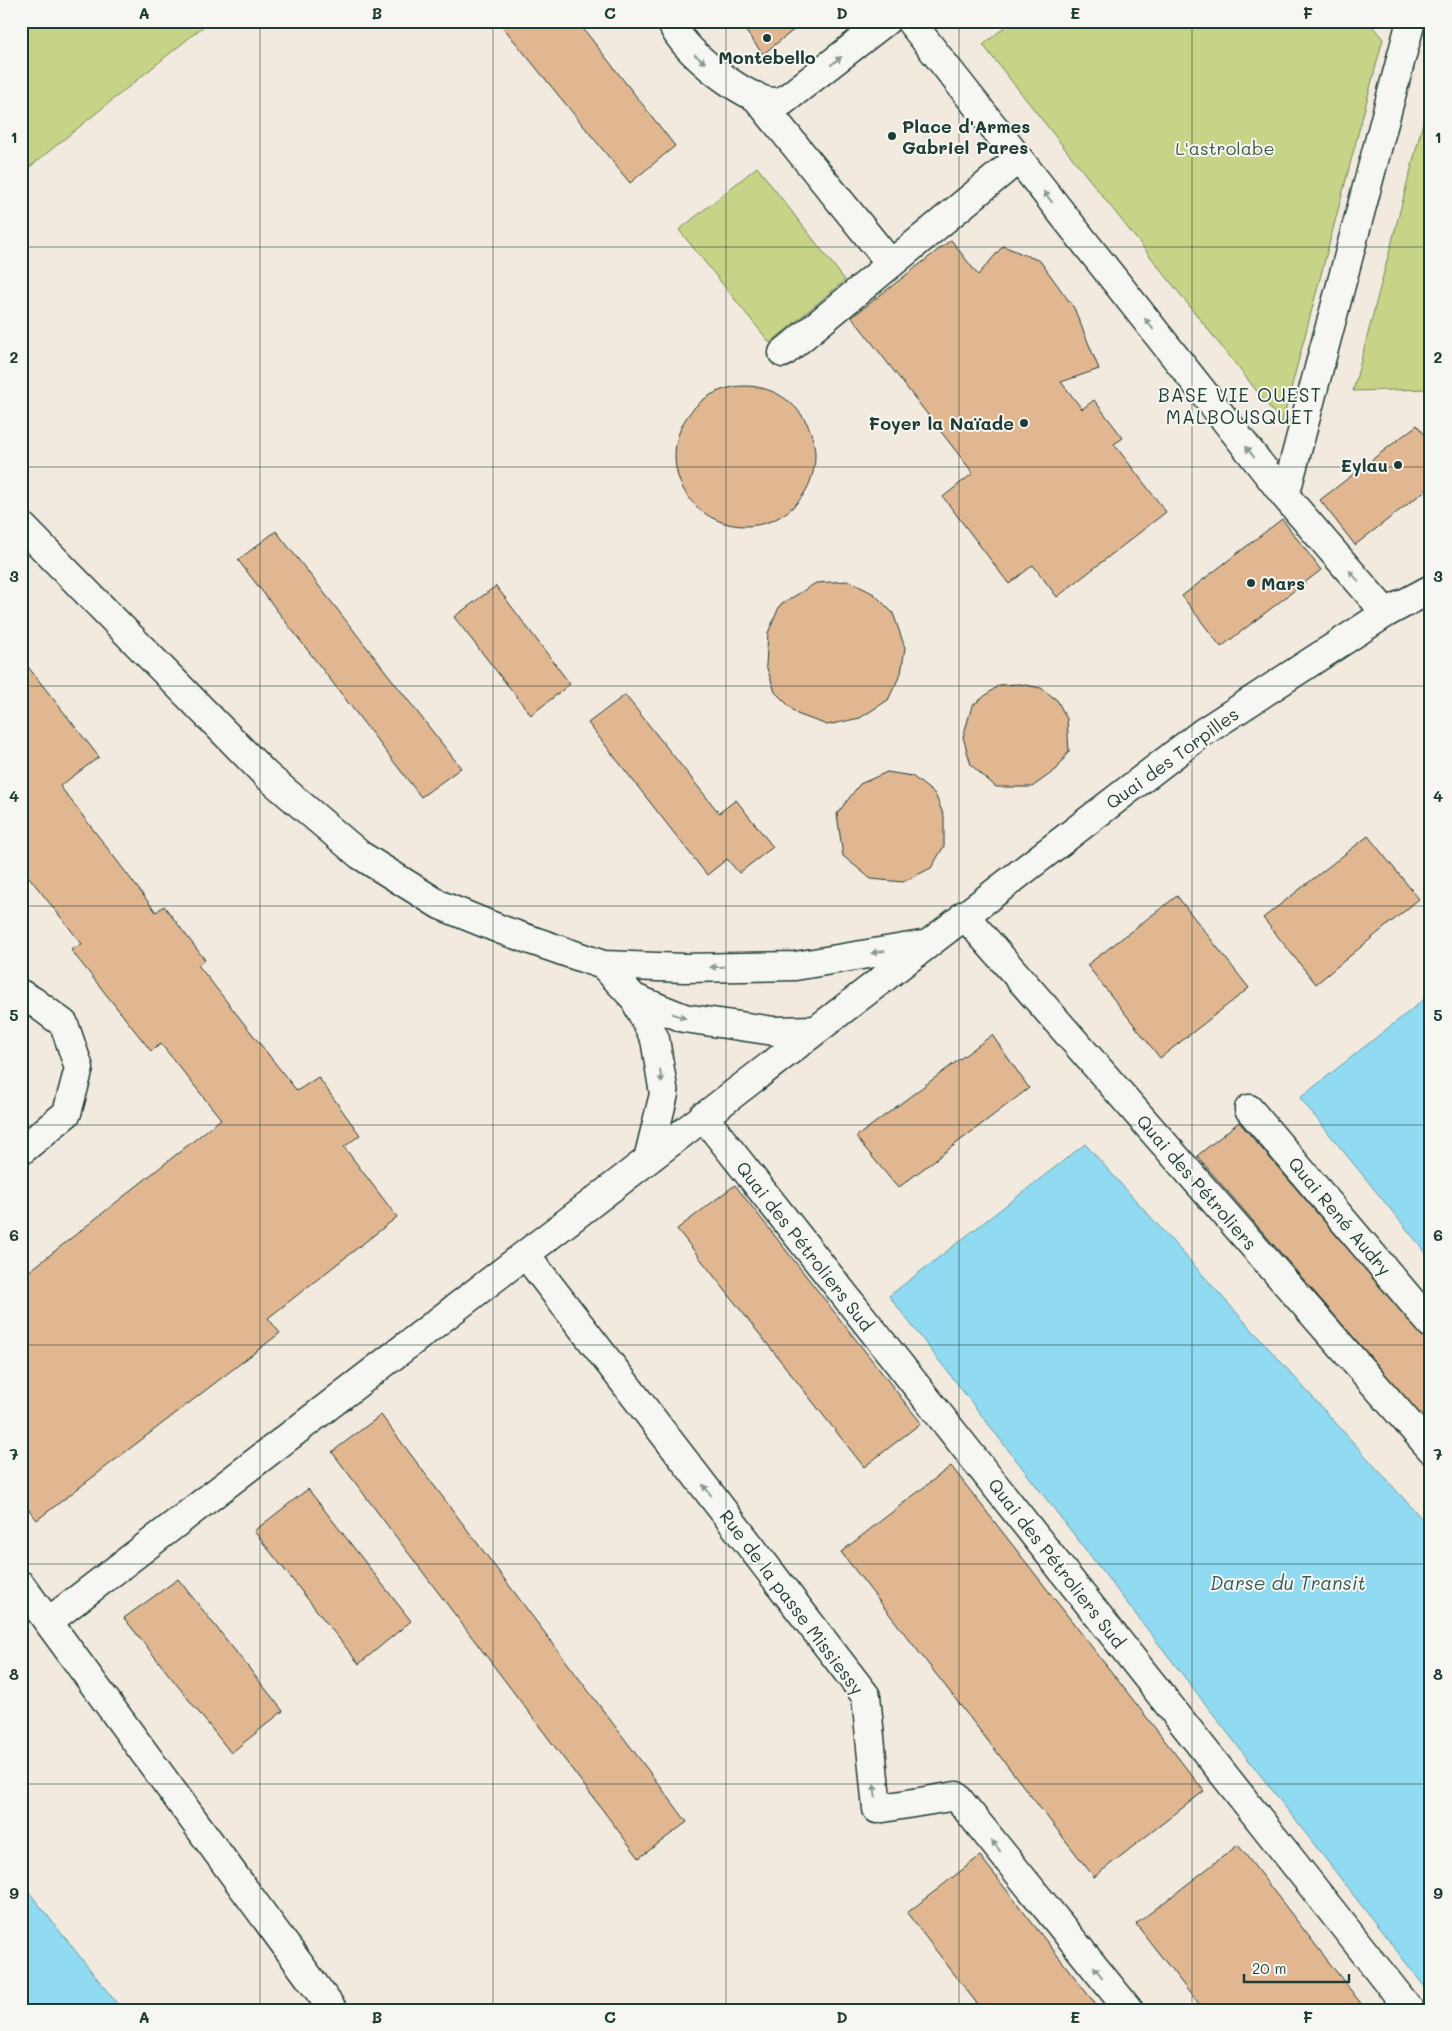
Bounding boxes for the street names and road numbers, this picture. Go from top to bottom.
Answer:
street label: Quai des Torpilles [1101,702,1243,814]
street label: Quai des Pétroliers [1131,1109,1263,1255]
street label: Quai René Audry [1283,1152,1397,1280]
street label: Quai des Pétroliers Sud [731,1156,879,1336]
street label: Quai des Pétroliers Sud [983,1473,1131,1653]
street label: Rue de la passe Missiessy [715,1505,869,1699]

